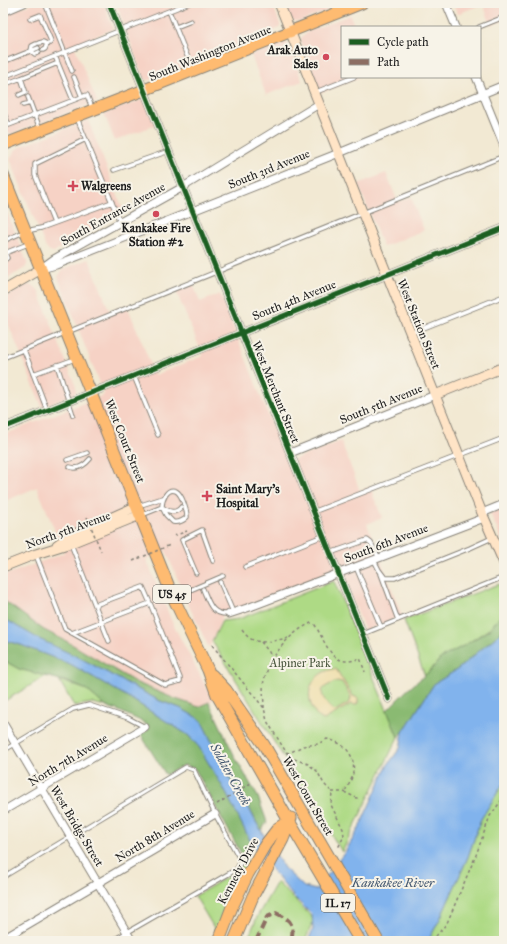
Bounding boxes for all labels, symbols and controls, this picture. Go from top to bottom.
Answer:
street label: South Washington Avenue [147,22,274,85]
legend [341,26,481,78]
text: Cycle path [377,35,429,49]
place label: Arak Auto Sales [266,43,319,71]
marker: Arak Auto Sales [321,52,331,62]
text: Path [377,55,400,69]
street label: South 3rd Avenue [226,146,312,192]
place label: Walgreens [81,179,132,194]
street label: South Entrance Avenue [58,180,168,248]
marker: Walgreens [68,181,78,191]
marker: Kankakee Fire Station #2 [151,209,161,219]
place label: Kankakee Fire Station #2 [121,221,191,249]
street label: South 4th Avenue [250,277,338,323]
street label: West Station Street [395,277,444,372]
street label: West Merchant Street [249,339,303,446]
street label: South 5th Avenue [338,381,424,427]
street label: West Court Street [102,397,148,486]
place label: Saint Mary's Hospital [216,482,280,511]
marker: Saint Mary's Hospital [201,490,213,502]
street label: North 5th Avenue [24,508,112,552]
street label: South 6th Avenue [342,521,430,565]
road number: US 45 [153,585,191,603]
park label: Alpiner Park [269,656,331,670]
street label: North 7th Avenue [26,731,110,789]
water label: Soldier Creek [206,740,254,809]
street label: West Court Street [280,754,337,839]
street label: West Bridge Street [47,783,107,870]
street label: North 8th Avenue [113,807,197,865]
street label: Kennedy Drive [215,835,261,907]
water label: Kankakee River [351,875,435,891]
road number: IL 17 [321,894,355,912]

